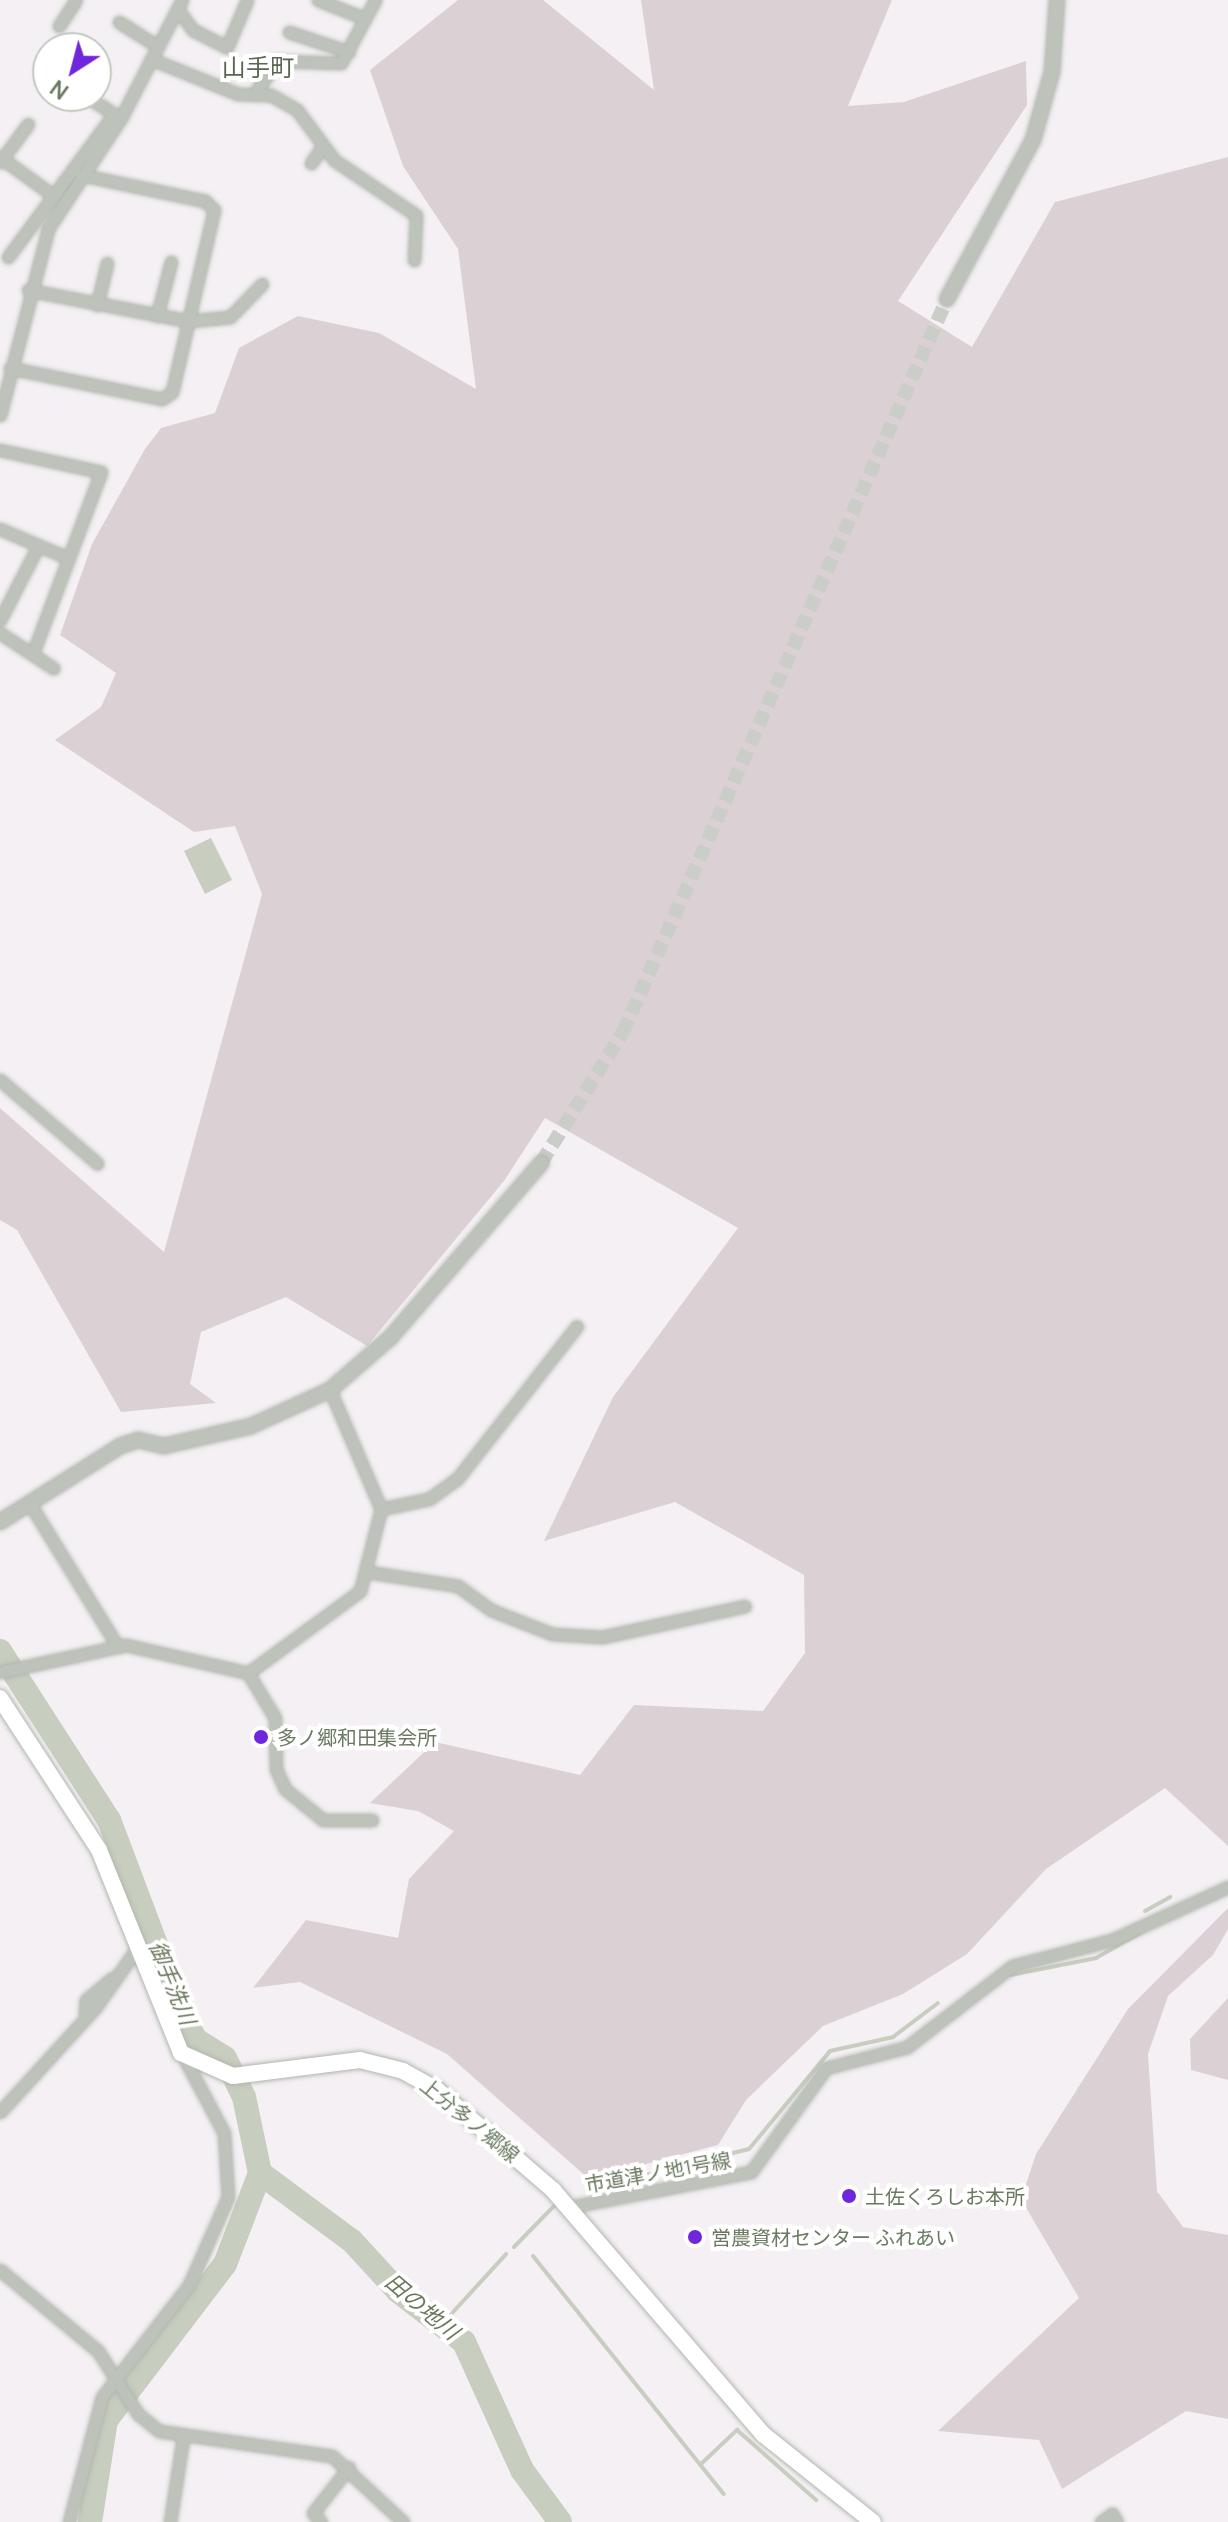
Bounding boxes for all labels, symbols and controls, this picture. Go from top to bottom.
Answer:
north arrow [32,32,112,112]
district label: 山手町 [222,53,294,81]
text: N [44,73,74,107]
place label: 多ノ郷和田集会所 [277,1725,437,1749]
marker: 多ノ郷和田集会所 [252,1728,270,1746]
water label: 御手洗川 [143,1937,201,2029]
street label: 上分多ノ郷線 [416,2073,524,2167]
street label: 市道津ノ地1号線 [583,2147,733,2197]
place label: 土佐くろしお本所 [865,2184,1025,2208]
marker: 土佐くろしお本所 [840,2187,858,2205]
place label: 営農資材センター ふれあい [711,2225,955,2249]
marker: 営農資材センター ふれあい [686,2228,704,2246]
water label: 田の地川 [380,2269,464,2345]

